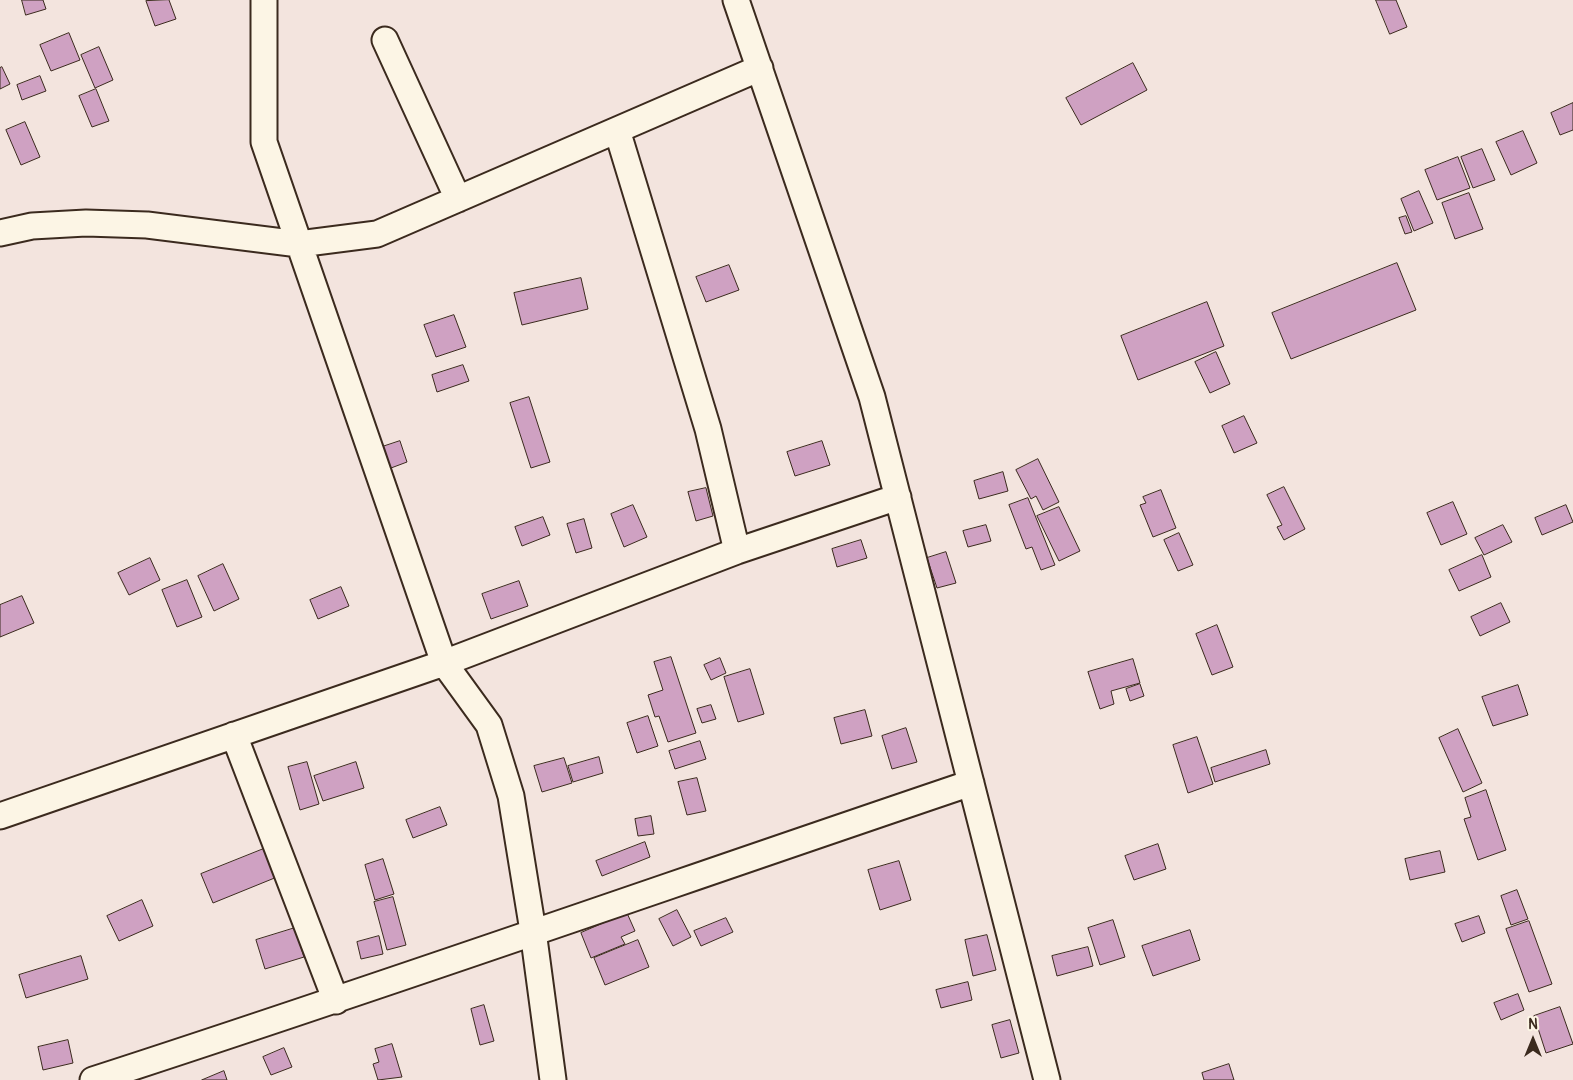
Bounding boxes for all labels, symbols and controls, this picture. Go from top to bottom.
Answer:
north arrow [1508,1015,1558,1065]
text: N [1528,1016,1538,1033]

